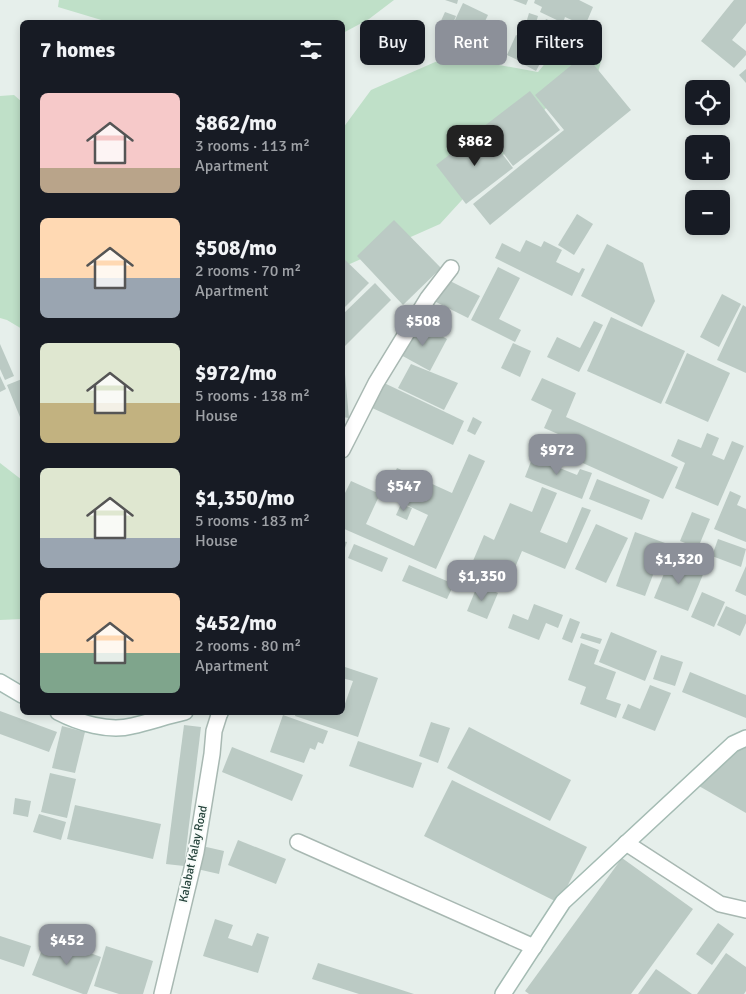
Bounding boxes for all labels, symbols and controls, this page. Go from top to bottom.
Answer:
chip: Buy [360,20,425,65]
chip: Rent [435,20,507,65]
chip: Filters [517,20,602,65]
icon: filters [297,36,325,64]
text: 7 homes [40,37,115,63]
map controls [685,80,730,235]
button: locate [685,80,730,125]
text: $862/mo [195,110,277,136]
icon: home [80,113,140,173]
pin: $862 [445,124,505,167]
text: $862 [458,131,492,151]
button: + [685,135,730,180]
text: 3 rooms · 113 m² [195,136,310,156]
text: Apartment [195,156,268,176]
button: − [685,190,730,235]
text: $508/mo [195,235,277,261]
icon: home [80,238,140,298]
text: 2 rooms · 70 m² [195,261,301,281]
text: Apartment [195,281,268,301]
pin: $508 [393,304,453,347]
text: $508 [406,311,440,331]
text: $972/mo [195,360,277,386]
icon: home [80,363,140,423]
text: 5 rooms · 138 m² [195,386,310,406]
text: House [195,406,238,426]
pin: $972 [527,434,587,476]
text: $972 [540,440,574,460]
pin: $547 [374,470,434,512]
text: $547 [387,476,421,496]
text: $1,350/mo [195,485,294,511]
icon: home [80,488,140,548]
text: 5 rooms · 183 m² [195,511,310,531]
text: House [195,531,238,551]
pin: $1,320 [638,542,720,585]
text: $1,320 [655,549,703,569]
pin: $1,350 [441,560,523,602]
text: $1,350 [458,566,506,586]
text: $452/mo [195,610,277,636]
icon: home [80,613,140,673]
text: 2 rooms · 80 m² [195,636,301,656]
text: Apartment [195,656,268,676]
street label: Kalabat Kalay Road [176,804,211,904]
pin: $452 [37,924,97,966]
text: $452 [50,930,84,950]

